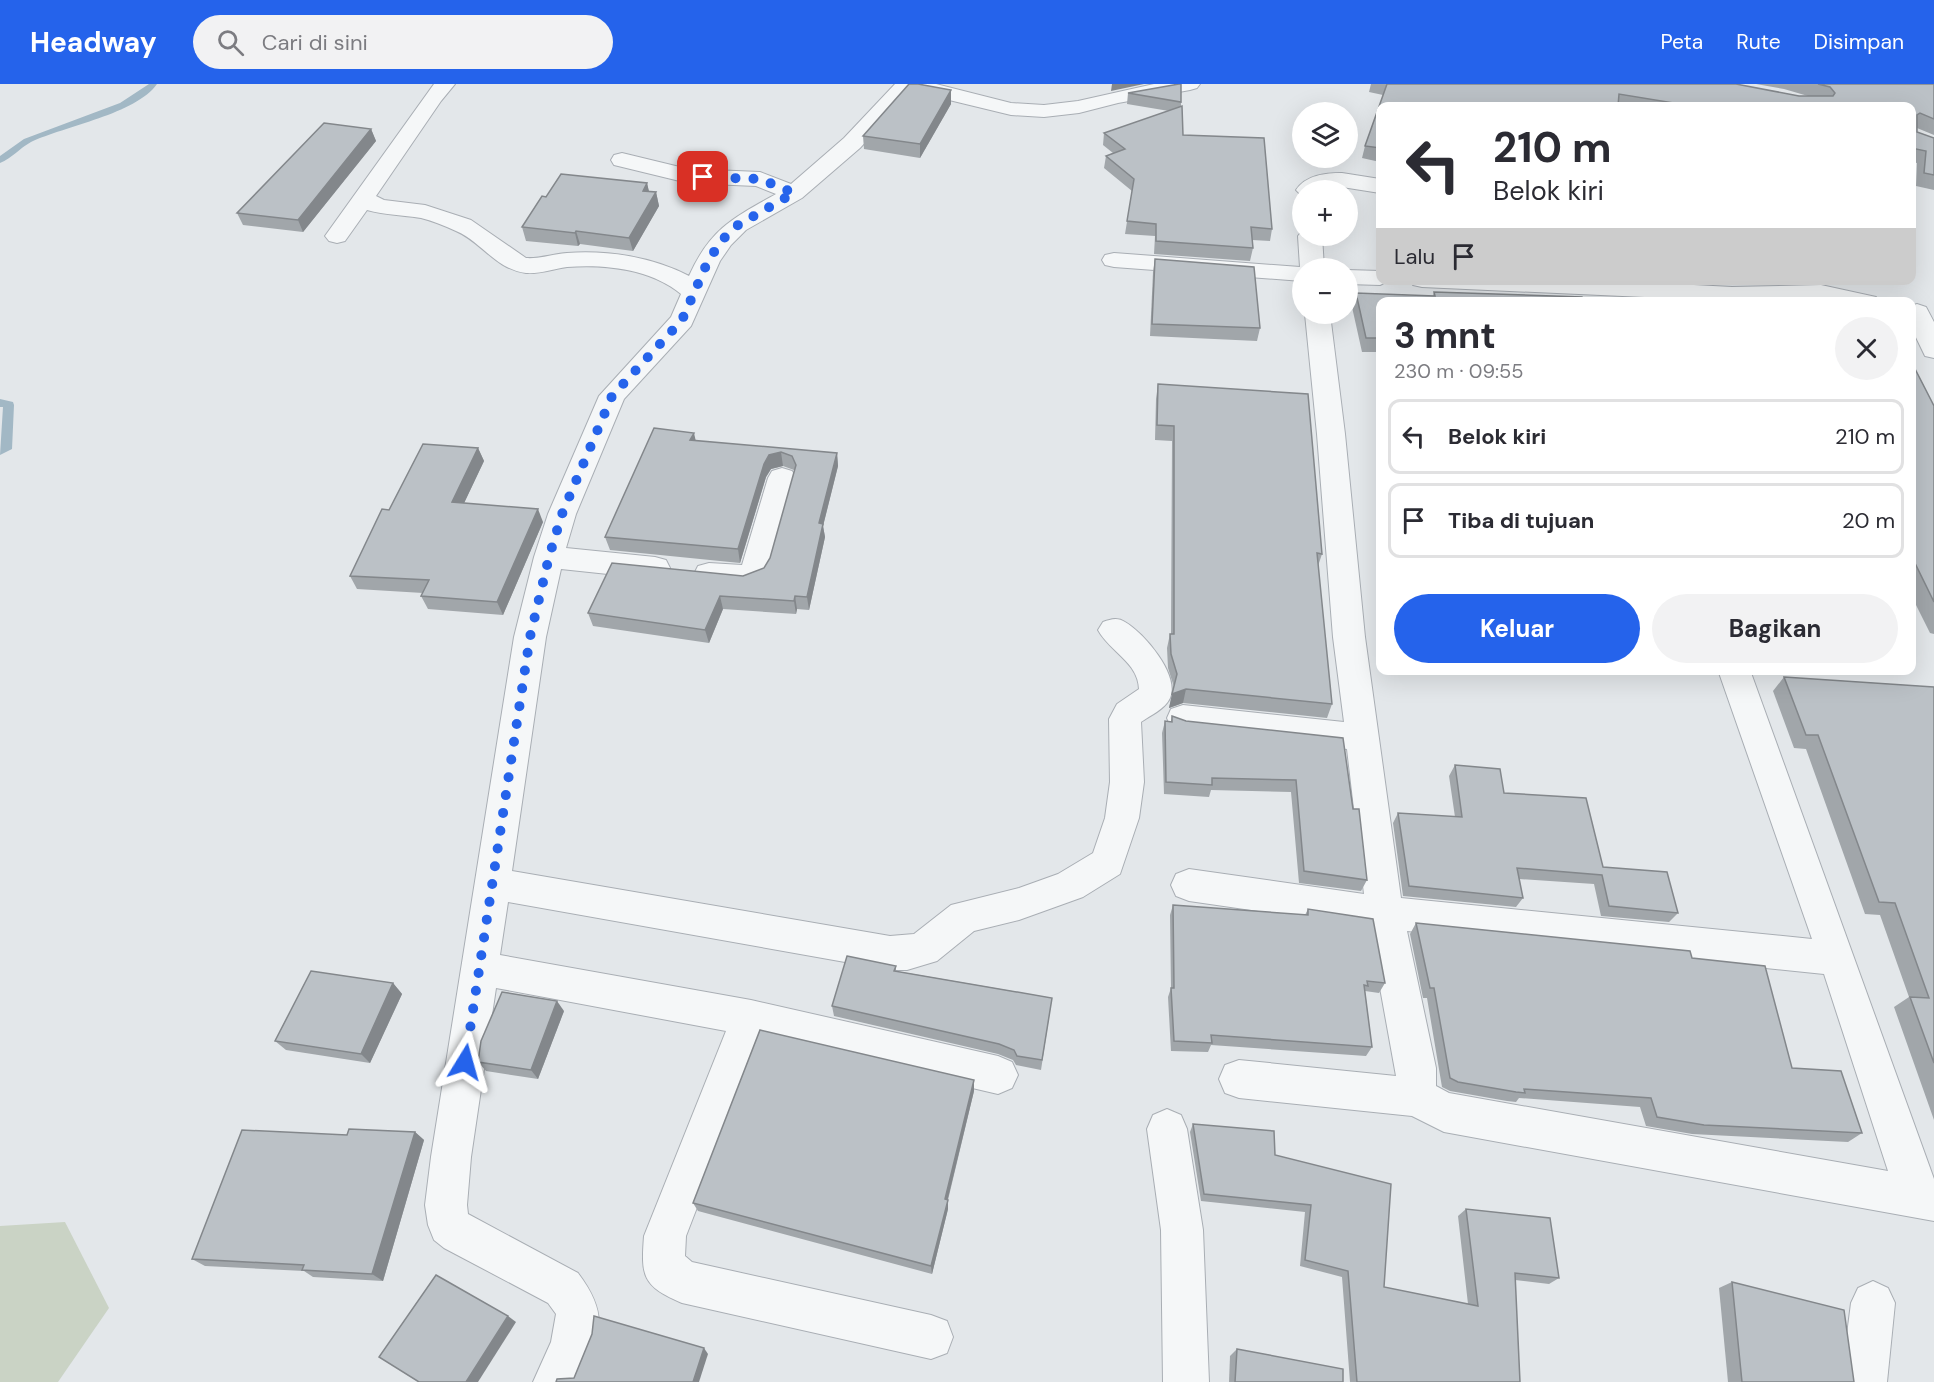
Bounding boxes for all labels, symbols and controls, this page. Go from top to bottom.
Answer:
search box [193,15,613,69]
text: Headway [30,24,157,61]
icon: search [214,26,247,59]
text: Cari di sini [262,28,368,57]
text: Peta [1660,28,1703,56]
text: Rute [1736,28,1781,56]
text: Disimpan [1814,28,1904,56]
map controls [1292,102,1358,324]
button: layers [1292,102,1358,168]
text: 210 m [1493,120,1611,175]
icon: left [1394,126,1472,204]
pin [677,151,728,202]
icon: arrive [686,160,719,193]
text: Belok kiri [1493,173,1604,208]
button: + [1292,180,1358,246]
icon: arrive [1447,240,1480,273]
text: Lalu [1394,242,1435,271]
button: − [1292,258,1358,324]
text: 3 mnt [1394,312,1496,359]
button: close [1835,317,1898,380]
text: 230 m · 09:55 [1394,358,1523,384]
icon: left [1397,420,1430,453]
text: Belok kiri [1448,422,1546,451]
text: 210 m [1835,422,1895,451]
icon: arrive [1397,504,1430,537]
text: Tiba di tujuan [1448,506,1594,535]
text: 20 m [1842,506,1895,535]
button: Keluar [1394,594,1640,663]
button: Bagikan [1652,594,1898,663]
position arrow [433,1030,497,1094]

